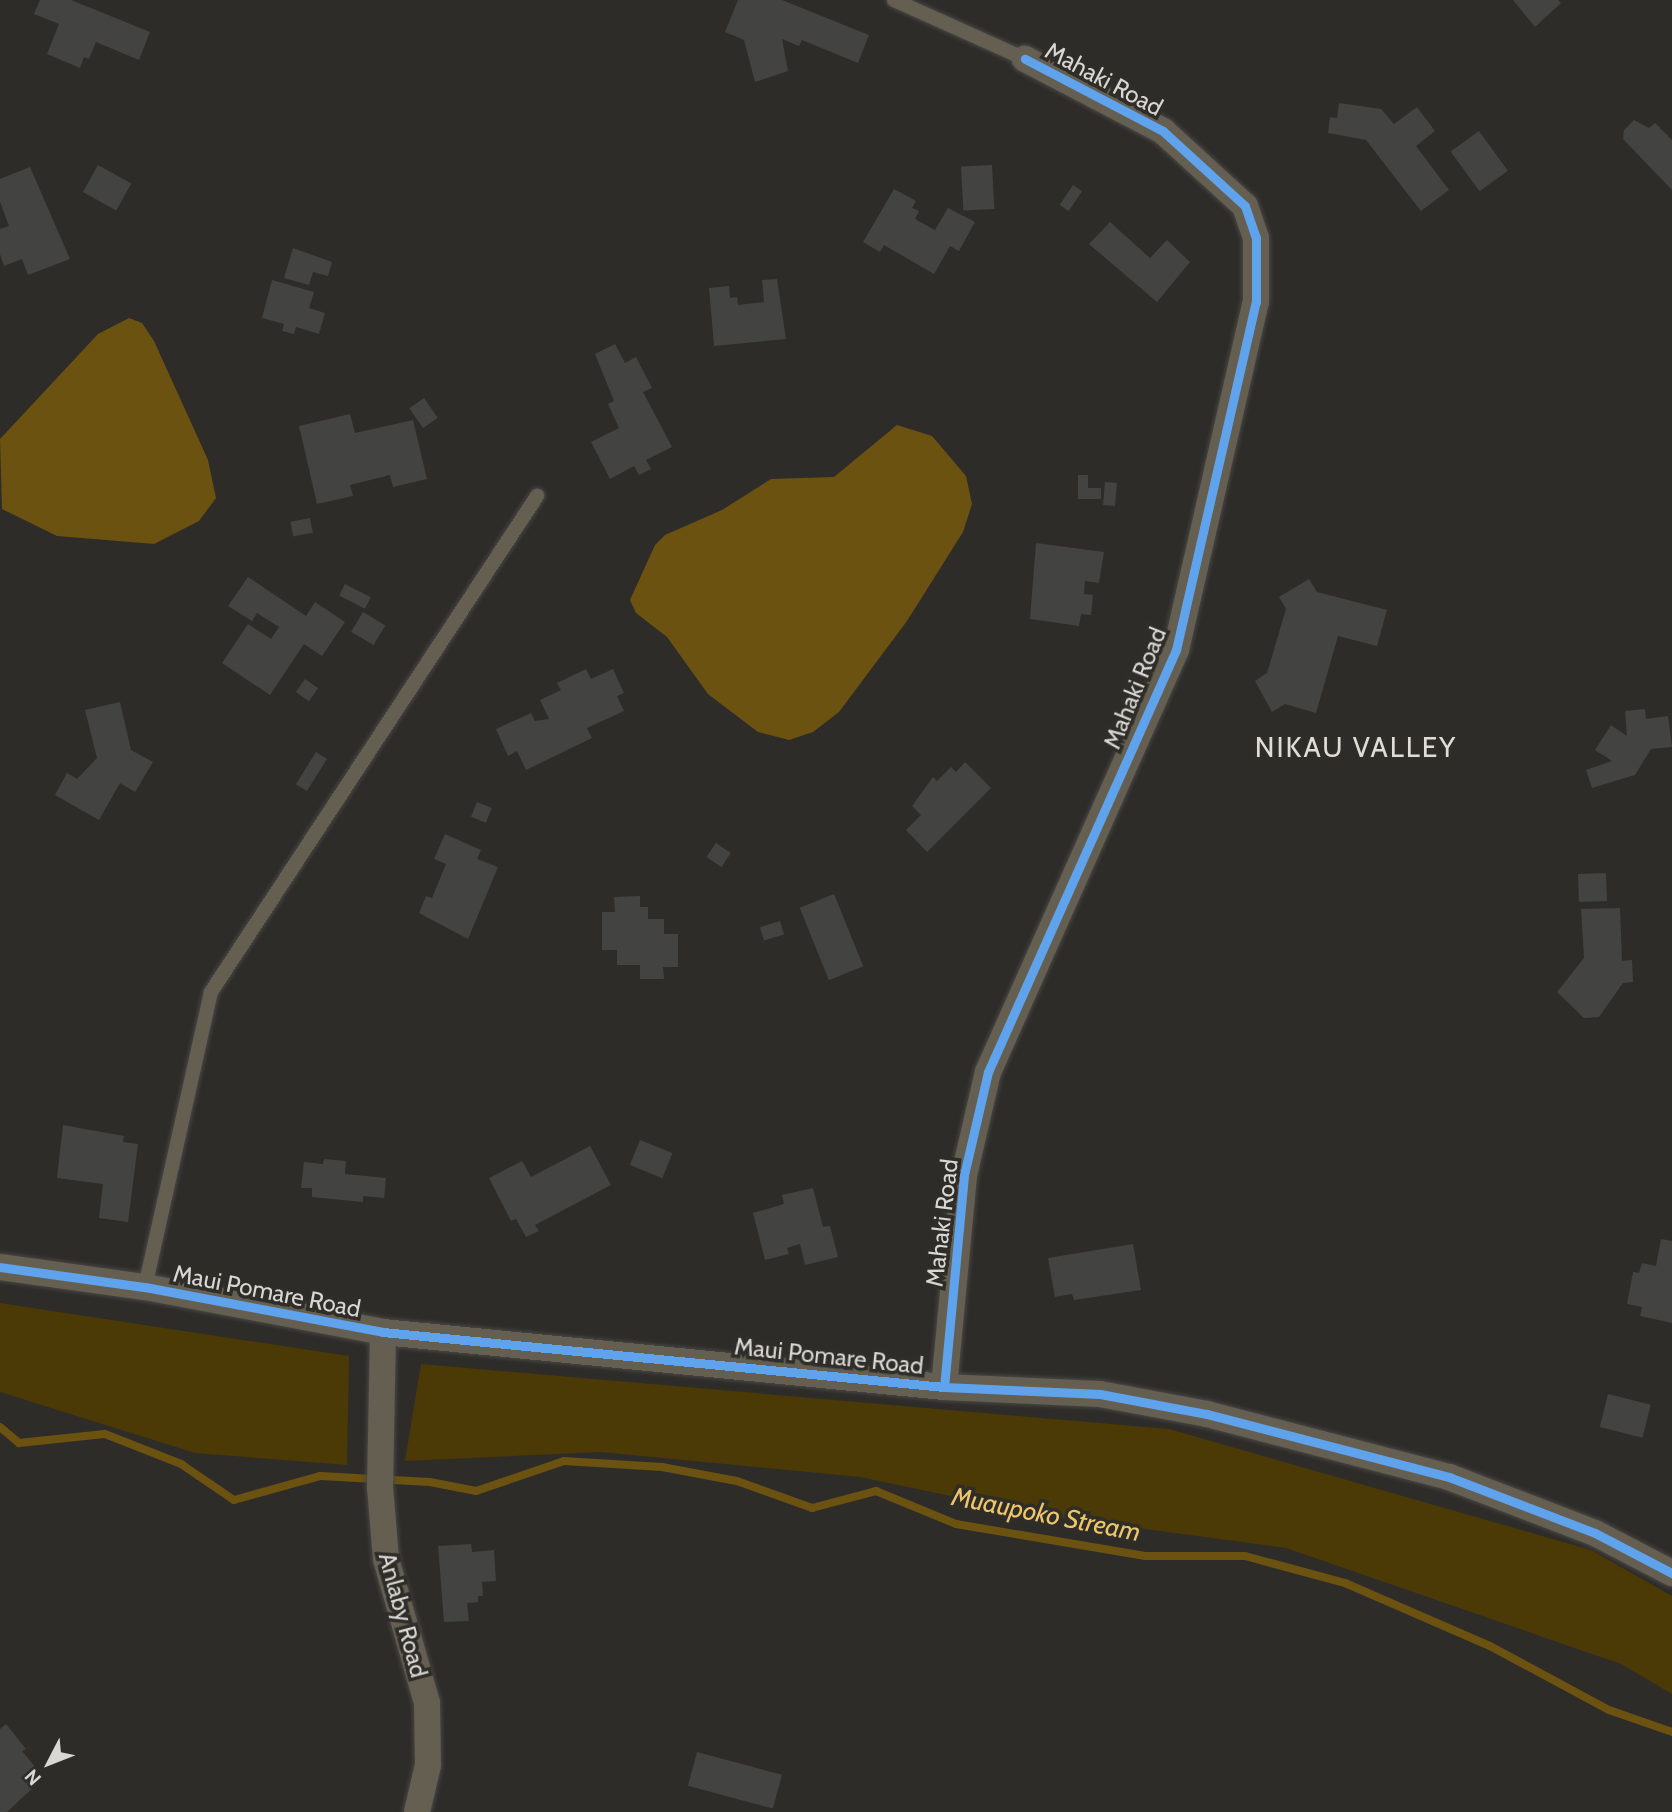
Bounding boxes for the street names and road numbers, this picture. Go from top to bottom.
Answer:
street label: Mahaki Road [1040,36,1168,122]
street label: Mahaki Road [1098,623,1172,753]
street label: Mahaki Road [920,1157,964,1289]
street label: Maui Pomare Road [171,1259,363,1323]
street label: Maui Pomare Road [733,1332,925,1380]
street label: Anlaby Road [373,1549,433,1681]

